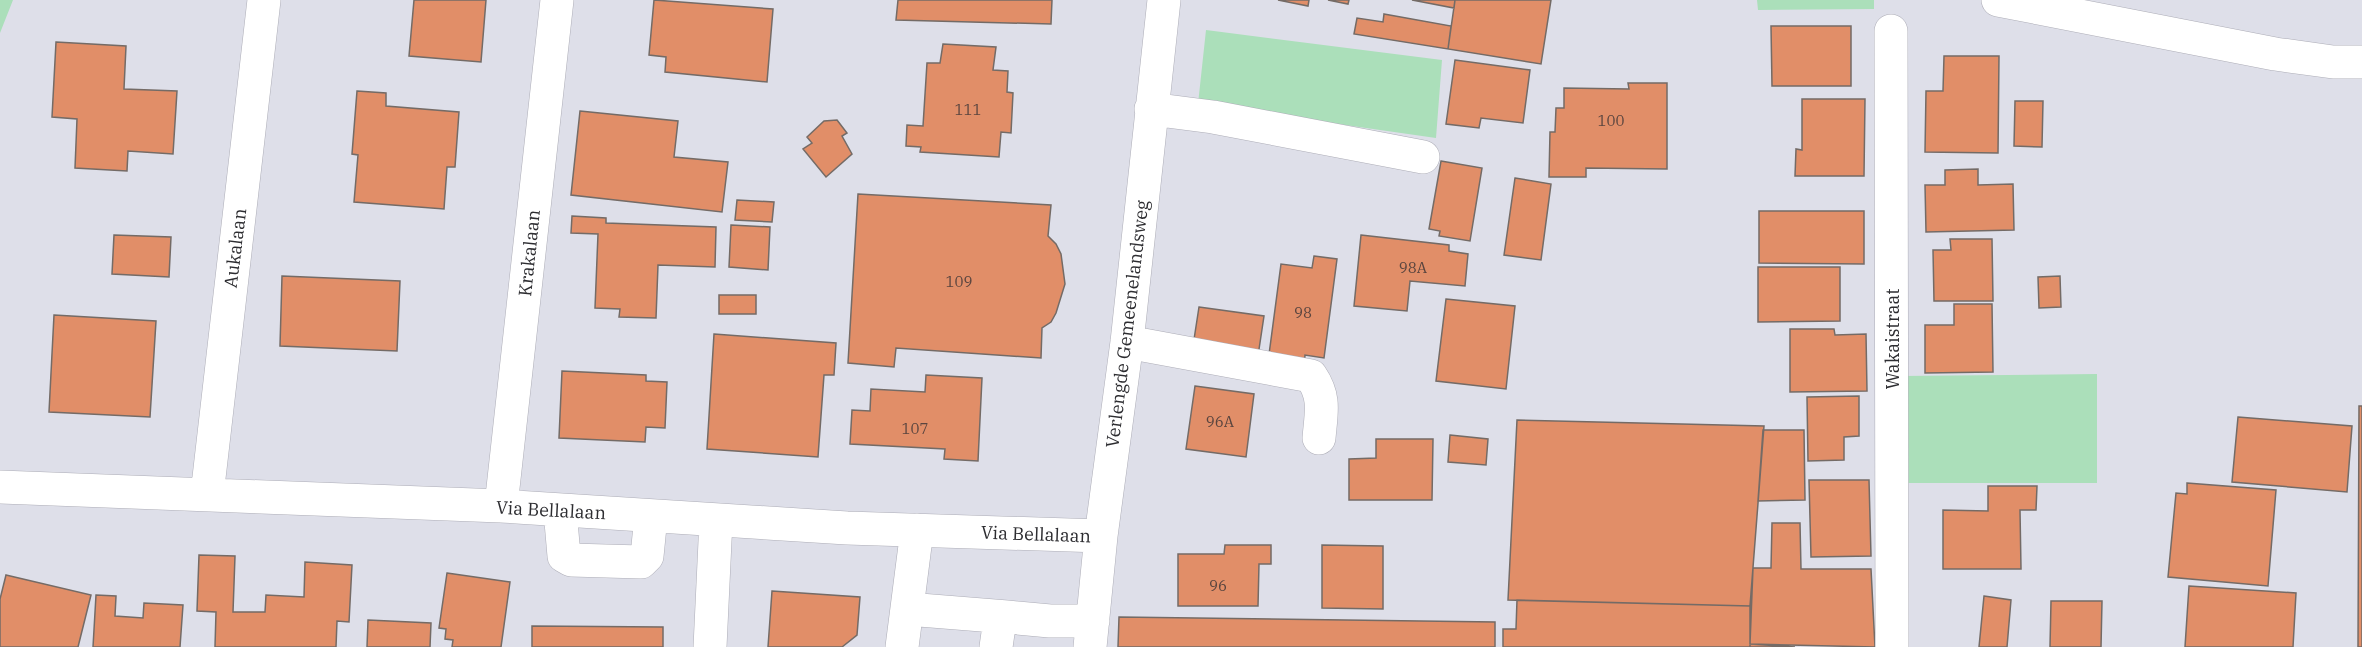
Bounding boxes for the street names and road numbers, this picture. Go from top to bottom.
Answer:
street label: Verlengde Gemeenelandsweg [1100,199,1154,449]
street label: Aukalaan [219,207,251,289]
street label: Krakalaan [513,208,545,298]
street label: Wakaistraat [1881,289,1904,390]
street label: Via Bellalaan [495,496,607,524]
street label: Via Bellalaan [981,521,1091,547]

